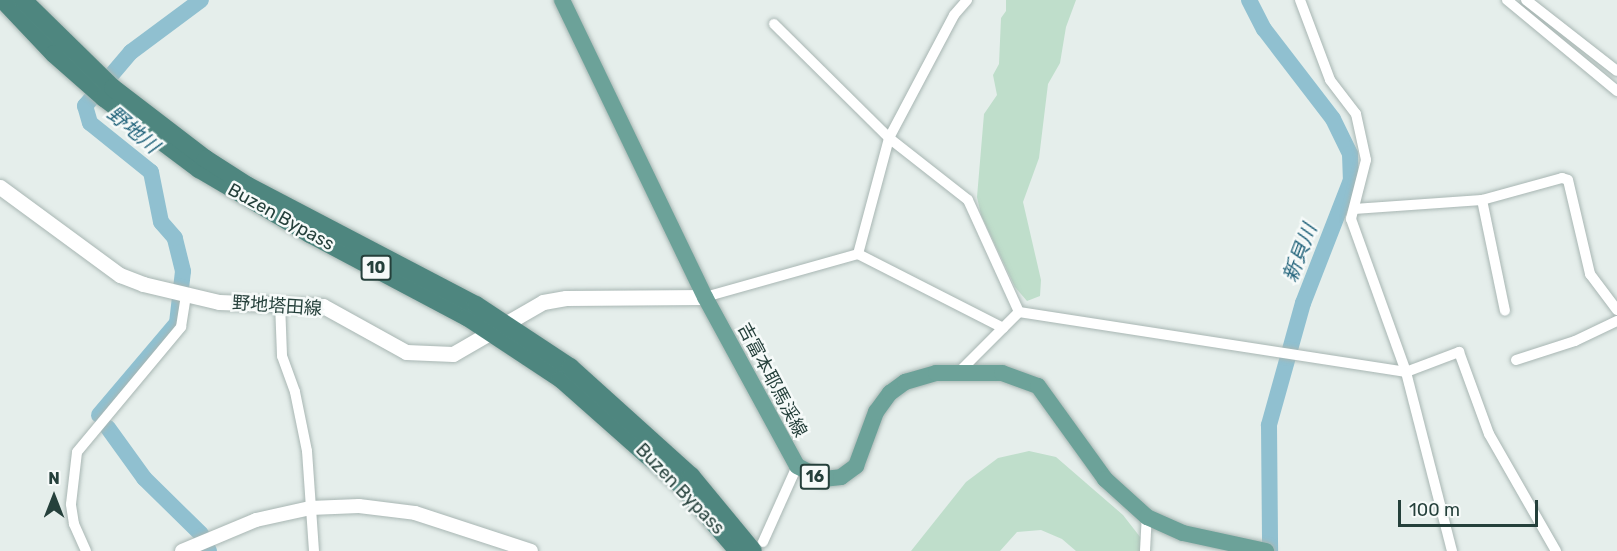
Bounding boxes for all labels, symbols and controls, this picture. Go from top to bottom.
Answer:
water label: 野地川 [102,102,164,158]
street label: Buzen Bypass [224,179,338,255]
water label: 新貝川 [1278,221,1322,285]
road number: 10 [360,255,392,281]
street label: 野地塔田線 [231,292,323,320]
street label: 吉富本耶馬渓線 [733,319,811,441]
street label: Buzen Bypass [631,439,729,539]
road number: 16 [798,464,832,490]
north arrow [24,467,84,527]
text: N [48,469,60,488]
scale bar [1401,488,1540,526]
text: 100 m [1409,499,1460,521]

